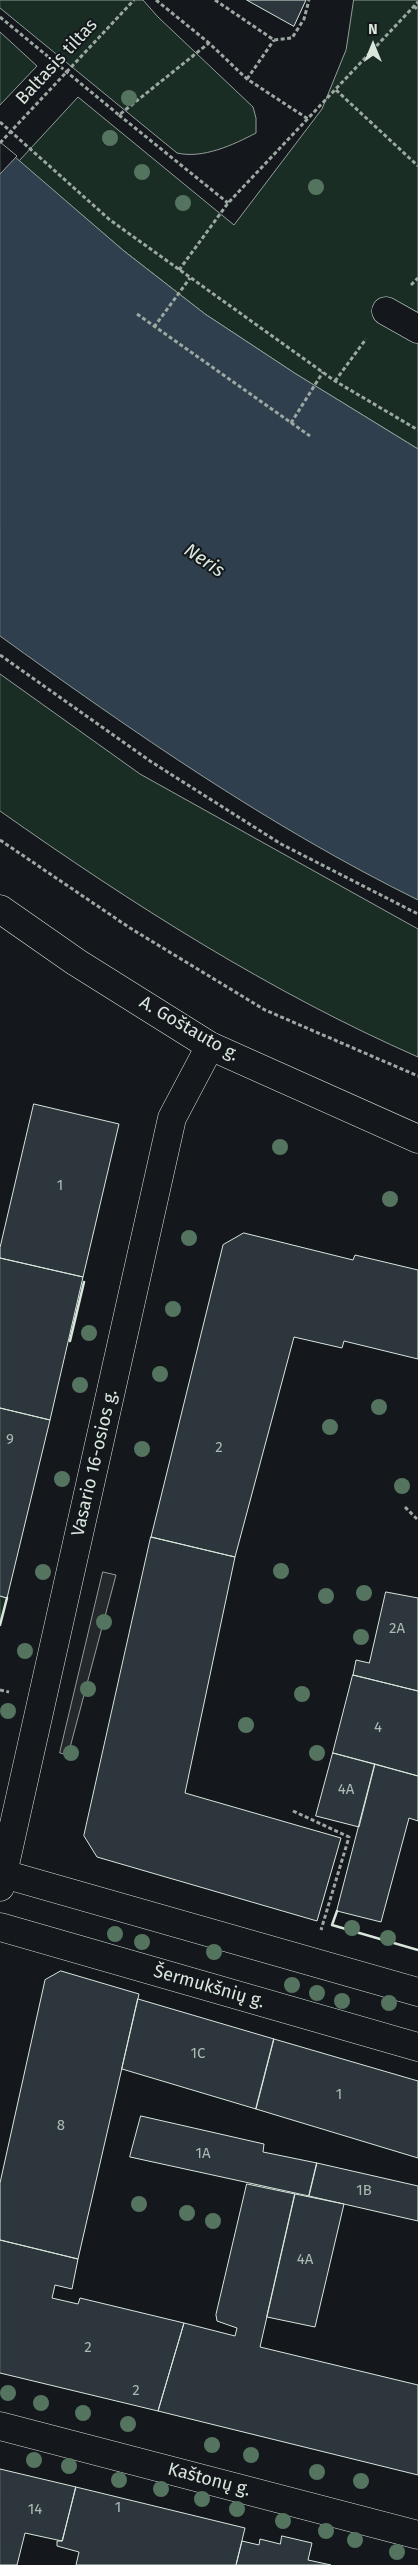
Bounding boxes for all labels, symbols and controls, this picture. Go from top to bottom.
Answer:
street label: Baltasis tiltas [12,15,102,109]
north arrow [348,20,398,70]
text: N [368,21,378,38]
water label: Neris [179,539,229,583]
street label: A. Goštauto g. [135,992,243,1066]
house number: 1 [57,1177,63,1195]
street label: Vasario 16-osios g. [68,1387,122,1539]
house number: 9 [6,1431,14,1449]
house number: 2 [215,1439,223,1457]
house number: 2A [389,1620,405,1638]
house number: 4 [374,1719,382,1737]
house number: 4A [338,1781,354,1799]
street label: Šermukšnių g. [151,1961,267,2013]
house number: 1C [191,2045,205,2063]
house number: 1 [336,2086,342,2104]
house number: 8 [57,2117,65,2135]
house number: 1A [195,2145,211,2163]
house number: 1B [356,2182,372,2200]
house number: 4A [297,2251,313,2269]
house number: 2 [84,2339,92,2357]
house number: 2 [132,2382,140,2400]
street label: Kaštonų g. [165,2459,253,2501]
house number: 1 [115,2499,121,2517]
house number: 14 [28,2501,42,2519]

